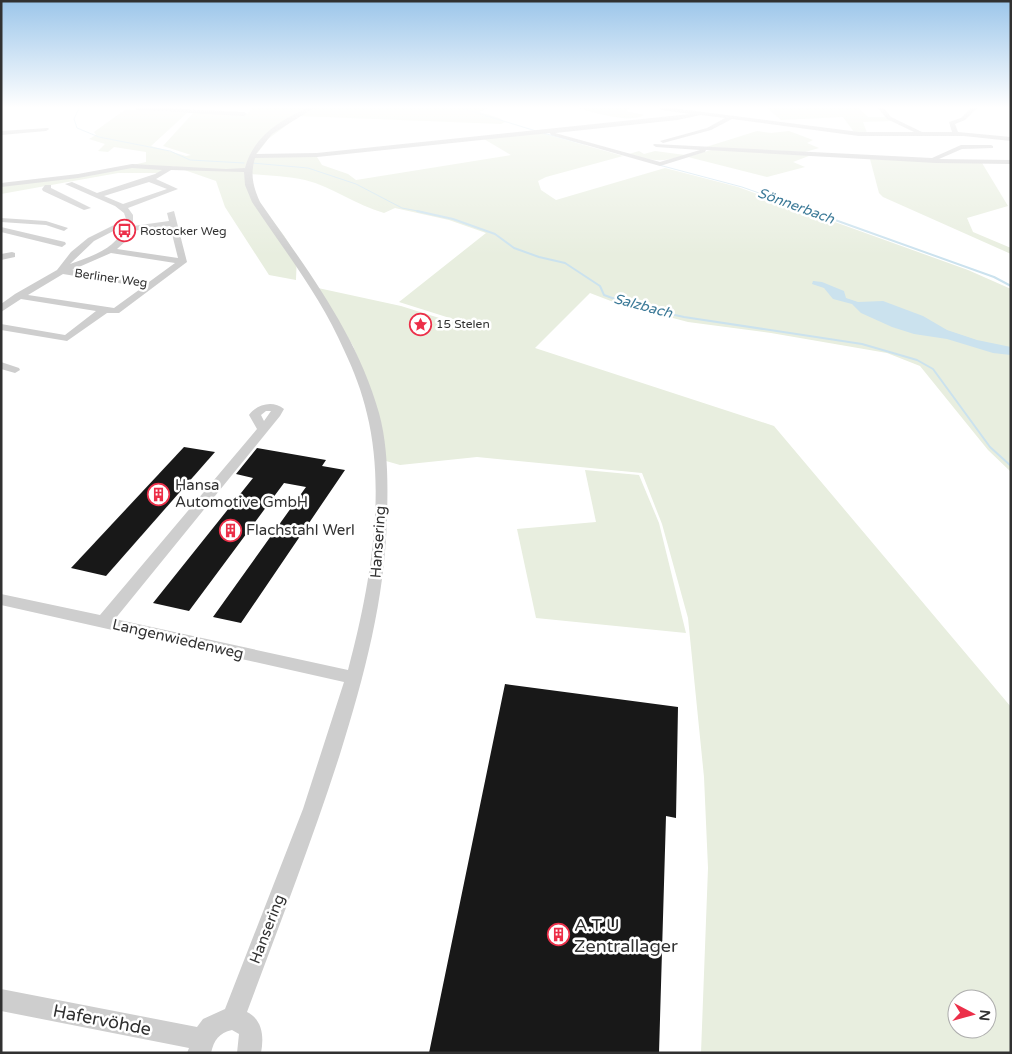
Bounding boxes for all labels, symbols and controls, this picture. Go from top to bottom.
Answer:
water label: Sönnerbach [755,184,837,228]
bus stop icon: Rostocker Weg [112,219,136,243]
place label: Rostocker Weg [140,224,227,238]
street label: Berliner Weg [74,266,148,290]
water label: Salzbach [612,290,674,322]
place icon: 15 Stelen [408,312,432,336]
place label: 15 Stelen [436,317,490,331]
place label: Hansa Automotive GmbH [175,476,308,511]
building icon: Hansa Automotive GmbH [147,482,171,506]
street label: Hansering [366,505,390,579]
building icon: Flachstahl Werl [218,518,242,542]
place label: Flachstahl Werl [246,521,355,539]
street label: Langenwiedenweg [111,615,245,663]
street label: Hansering [246,892,288,966]
place label: A.T.U Zentrallager [574,914,678,957]
building icon: A.T.U Zentrallager [546,923,570,947]
north arrow [947,989,997,1039]
street label: Hafervöhde [51,1000,153,1040]
text: N [975,1009,993,1022]

